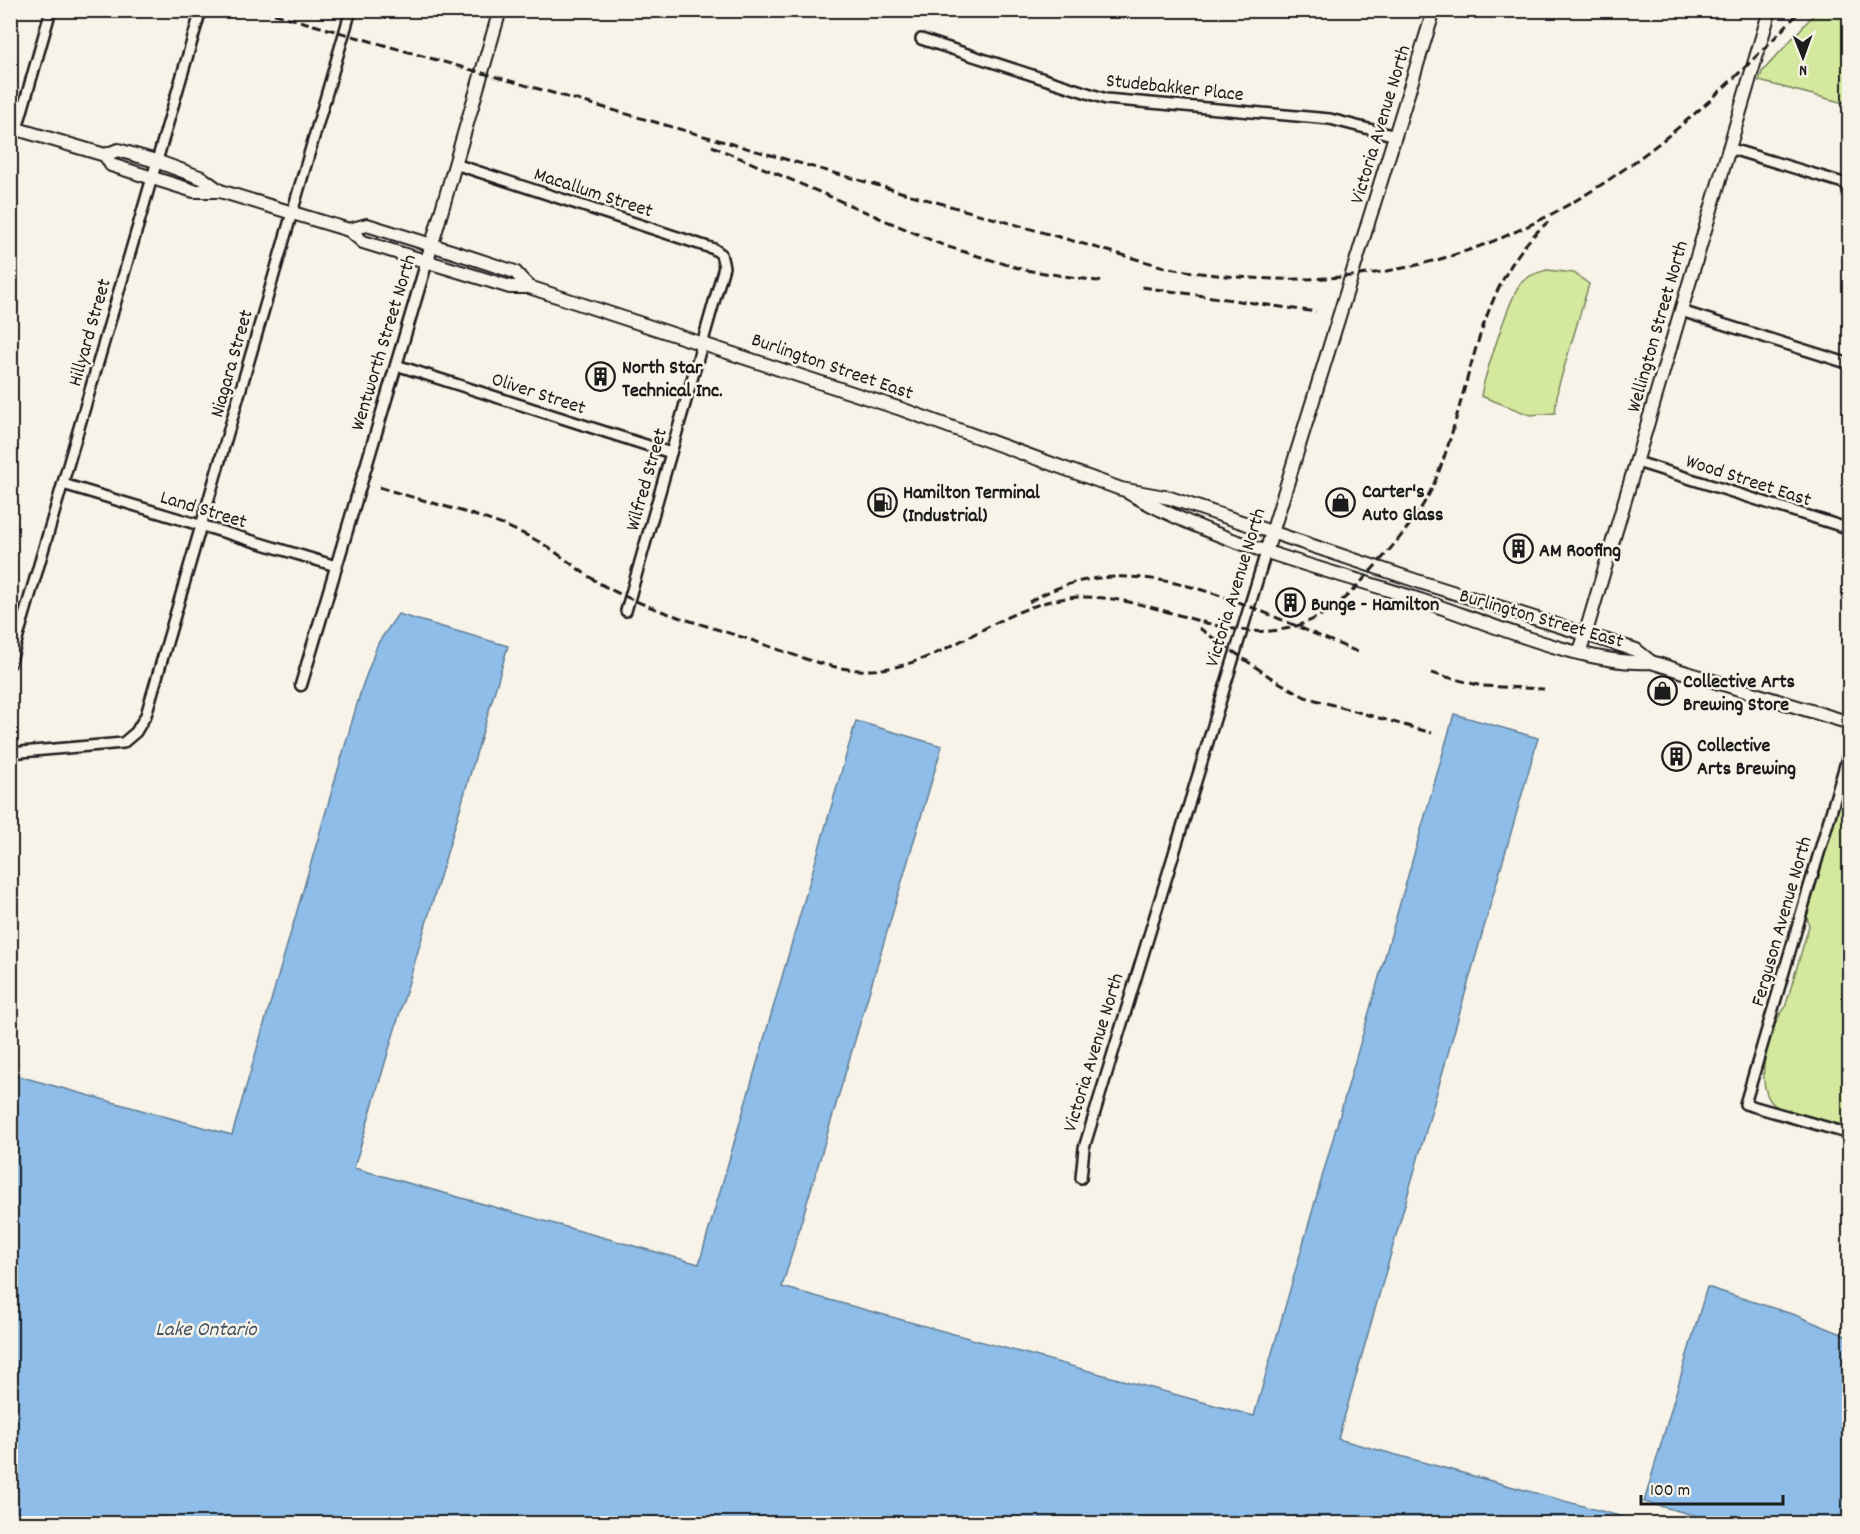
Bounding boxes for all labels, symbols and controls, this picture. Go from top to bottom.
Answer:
north arrow [1773,27,1833,87]
street label: Victoria Avenue North [1344,42,1419,208]
text: N [1799,58,1807,81]
street label: Studebakker Place [1104,68,1245,110]
street label: Macallum Street [530,161,656,226]
street label: Wellington Street North [1621,238,1697,416]
street label: Wentworth Street North [345,251,425,435]
street label: Hillyard Street [62,276,120,390]
street label: Niagara Street [204,307,262,421]
street label: Burlington Street East [747,327,917,409]
place label: North Star Technical Inc. [622,355,722,406]
building icon: North Star Technical Inc. [585,361,617,393]
street label: Oliver Street [487,366,589,423]
street label: Wilfred Street [620,425,676,535]
street label: Wood Street East [1682,448,1815,515]
place label: Carter's Auto Glass [1362,479,1443,530]
place label: Hamilton Terminal (Industrial) [903,480,1040,531]
street label: Land Street [156,484,250,537]
shop icon: Carter's Auto Glass [1325,486,1357,518]
fuel station icon: Hamilton Terminal (Industrial) [866,487,898,519]
street label: Victoria Avenue North [1199,505,1274,671]
building icon: AM Roofing [1502,533,1534,565]
place label: AM Roofing [1539,538,1621,566]
street label: Burlington Street East [1456,583,1626,657]
building icon: Bunge - Hamilton [1274,587,1306,619]
place label: Bunge - Hamilton [1311,592,1439,620]
place label: Collective Arts Brewing Store [1683,669,1795,720]
shop icon: Collective Arts Brewing Store [1646,675,1678,707]
place label: Collective Arts Brewing [1697,733,1796,784]
building icon: Collective Arts Brewing [1660,740,1692,772]
street label: Ferguson Avenue North [1745,834,1821,1010]
street label: Victoria Avenue North [1057,970,1132,1136]
water label: Lake Ontario [155,1316,258,1346]
scale bar [1641,1468,1784,1506]
text: 100 m [1650,1479,1690,1504]

